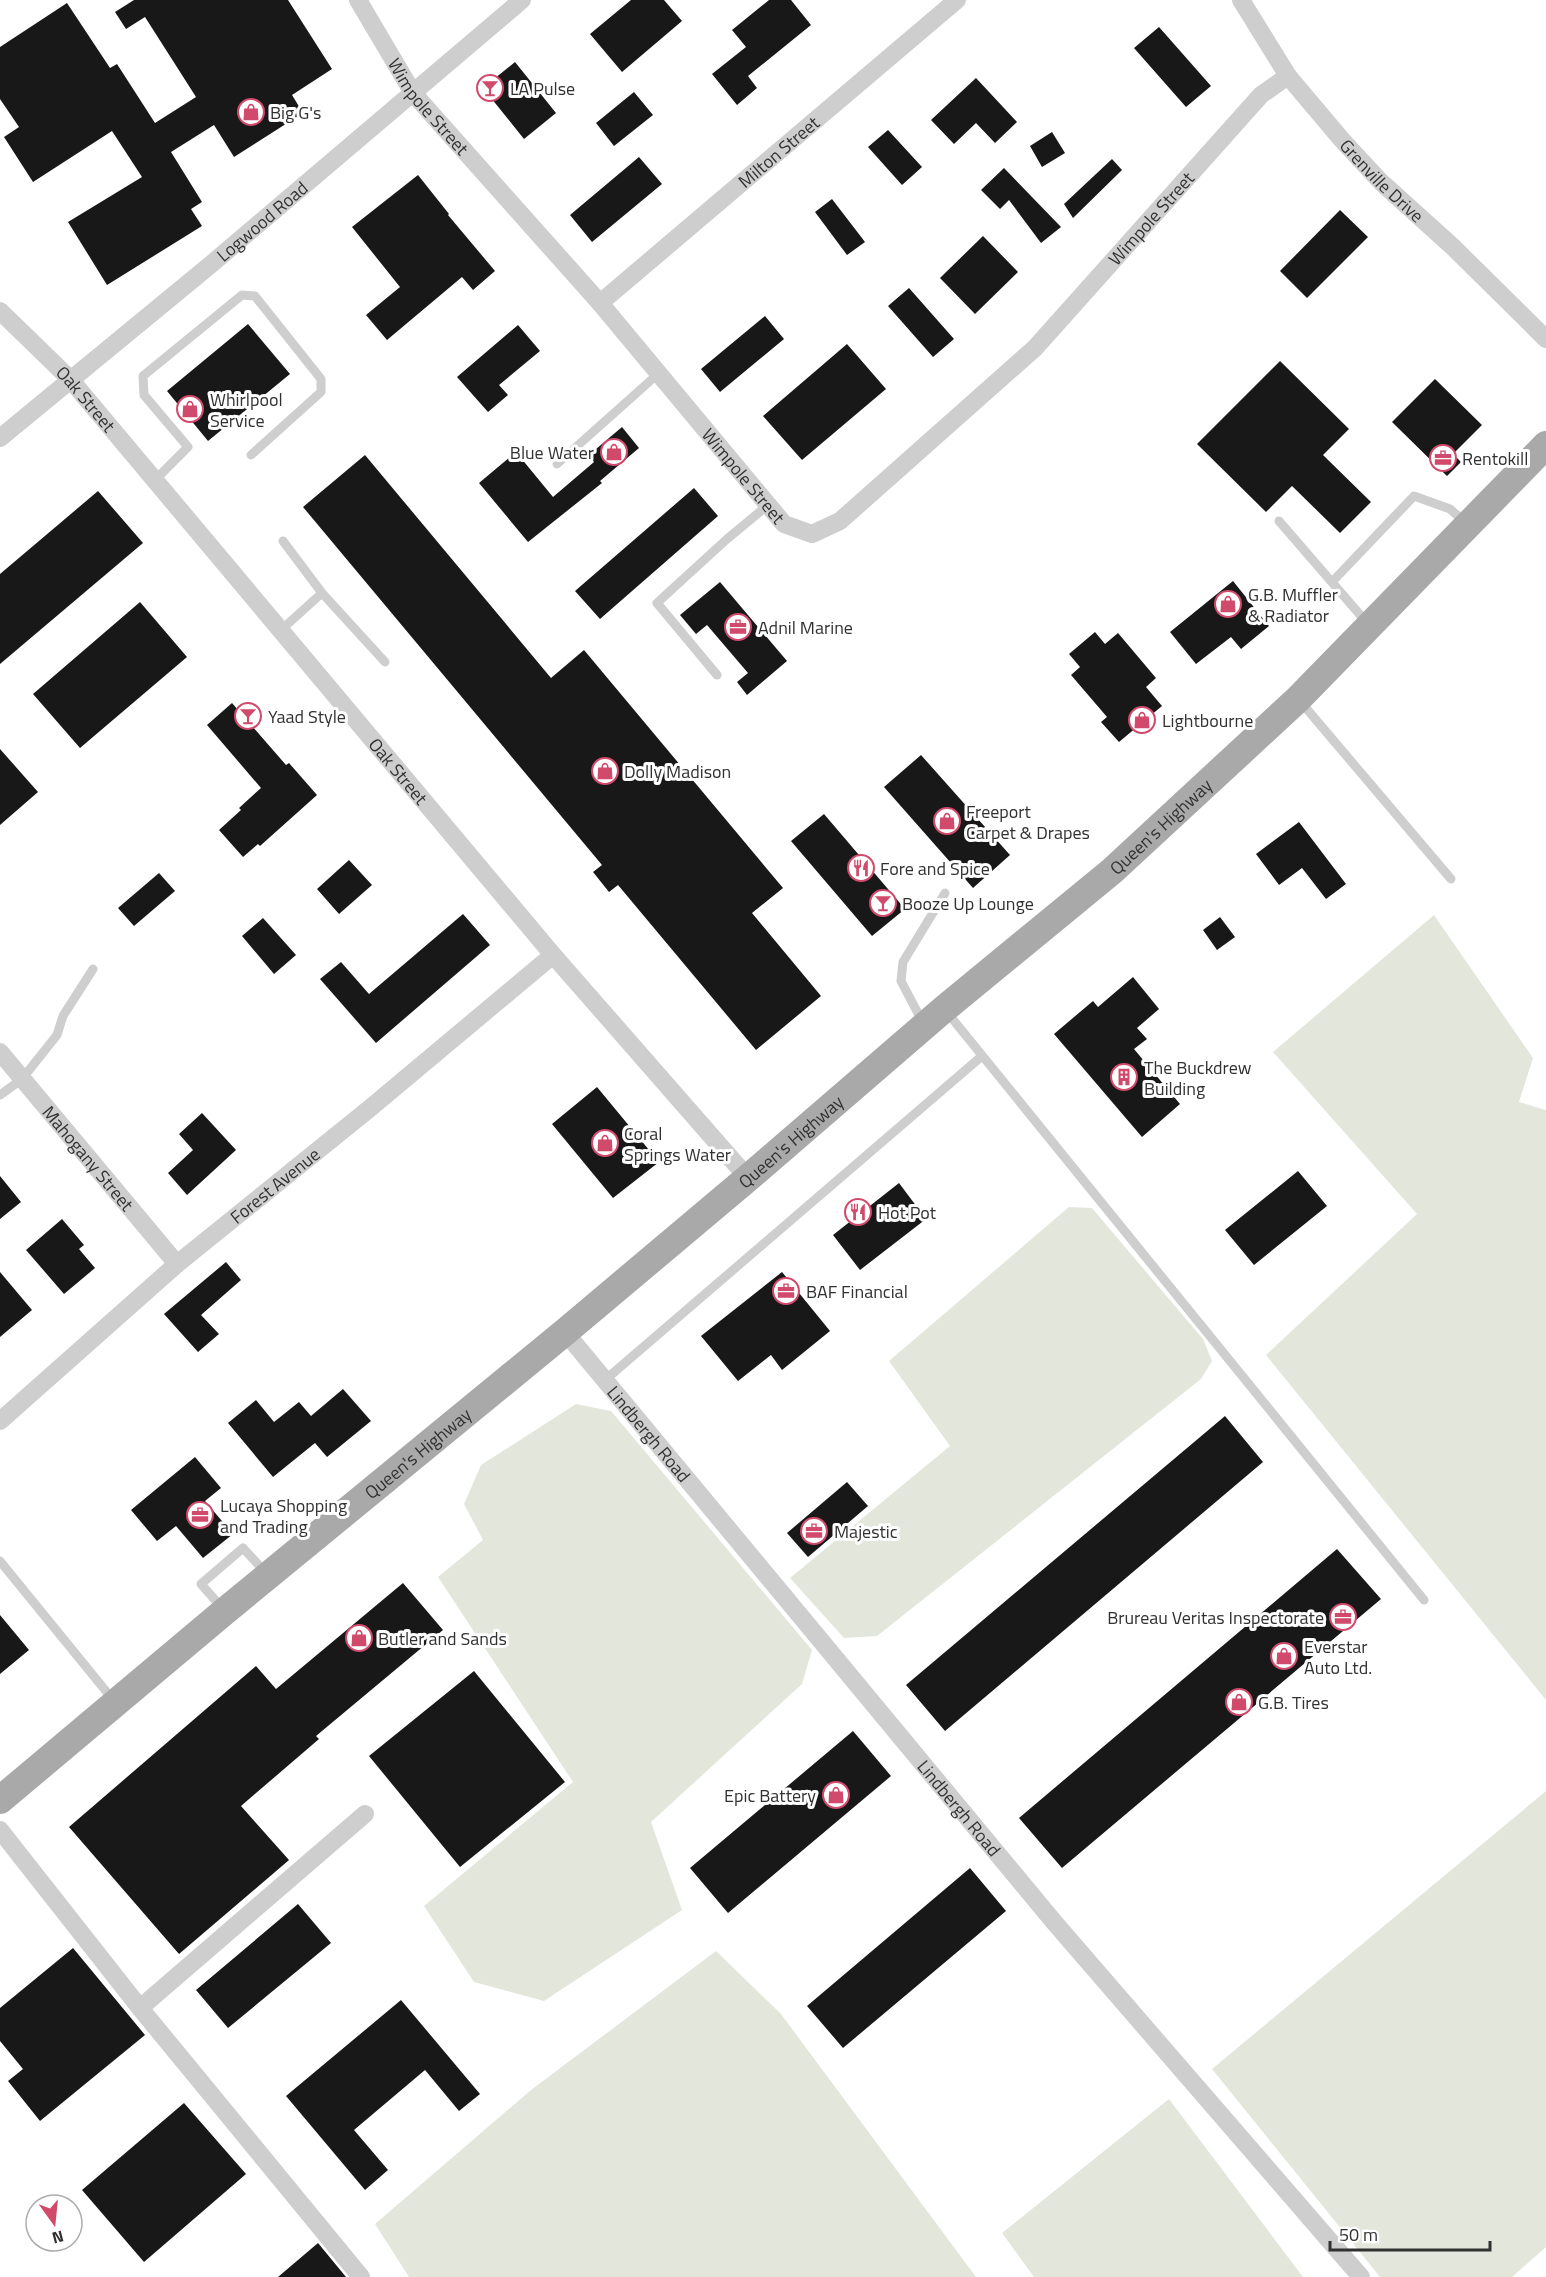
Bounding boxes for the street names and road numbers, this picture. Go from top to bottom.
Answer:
street label: Wimpole Street [382,53,476,161]
street label: Milton Street [732,109,825,194]
street label: Grenville Drive [1334,132,1430,228]
street label: Wimpole Street [1102,165,1201,271]
street label: Logwood Road [210,174,313,268]
street label: Oak Street [50,359,123,438]
street label: Wimpole Street [696,422,792,530]
street label: Oak Street [363,732,435,811]
street label: Queen's Highway [1103,772,1218,881]
street label: Queen's Highway [732,1088,849,1194]
street label: Mahogany Street [36,1099,141,1217]
street label: Forest Avenue [224,1141,325,1230]
street label: Lindbergh Road [601,1379,697,1488]
street label: Queen's Highway [358,1401,477,1505]
street label: Lindbergh Road [911,1754,1008,1862]

